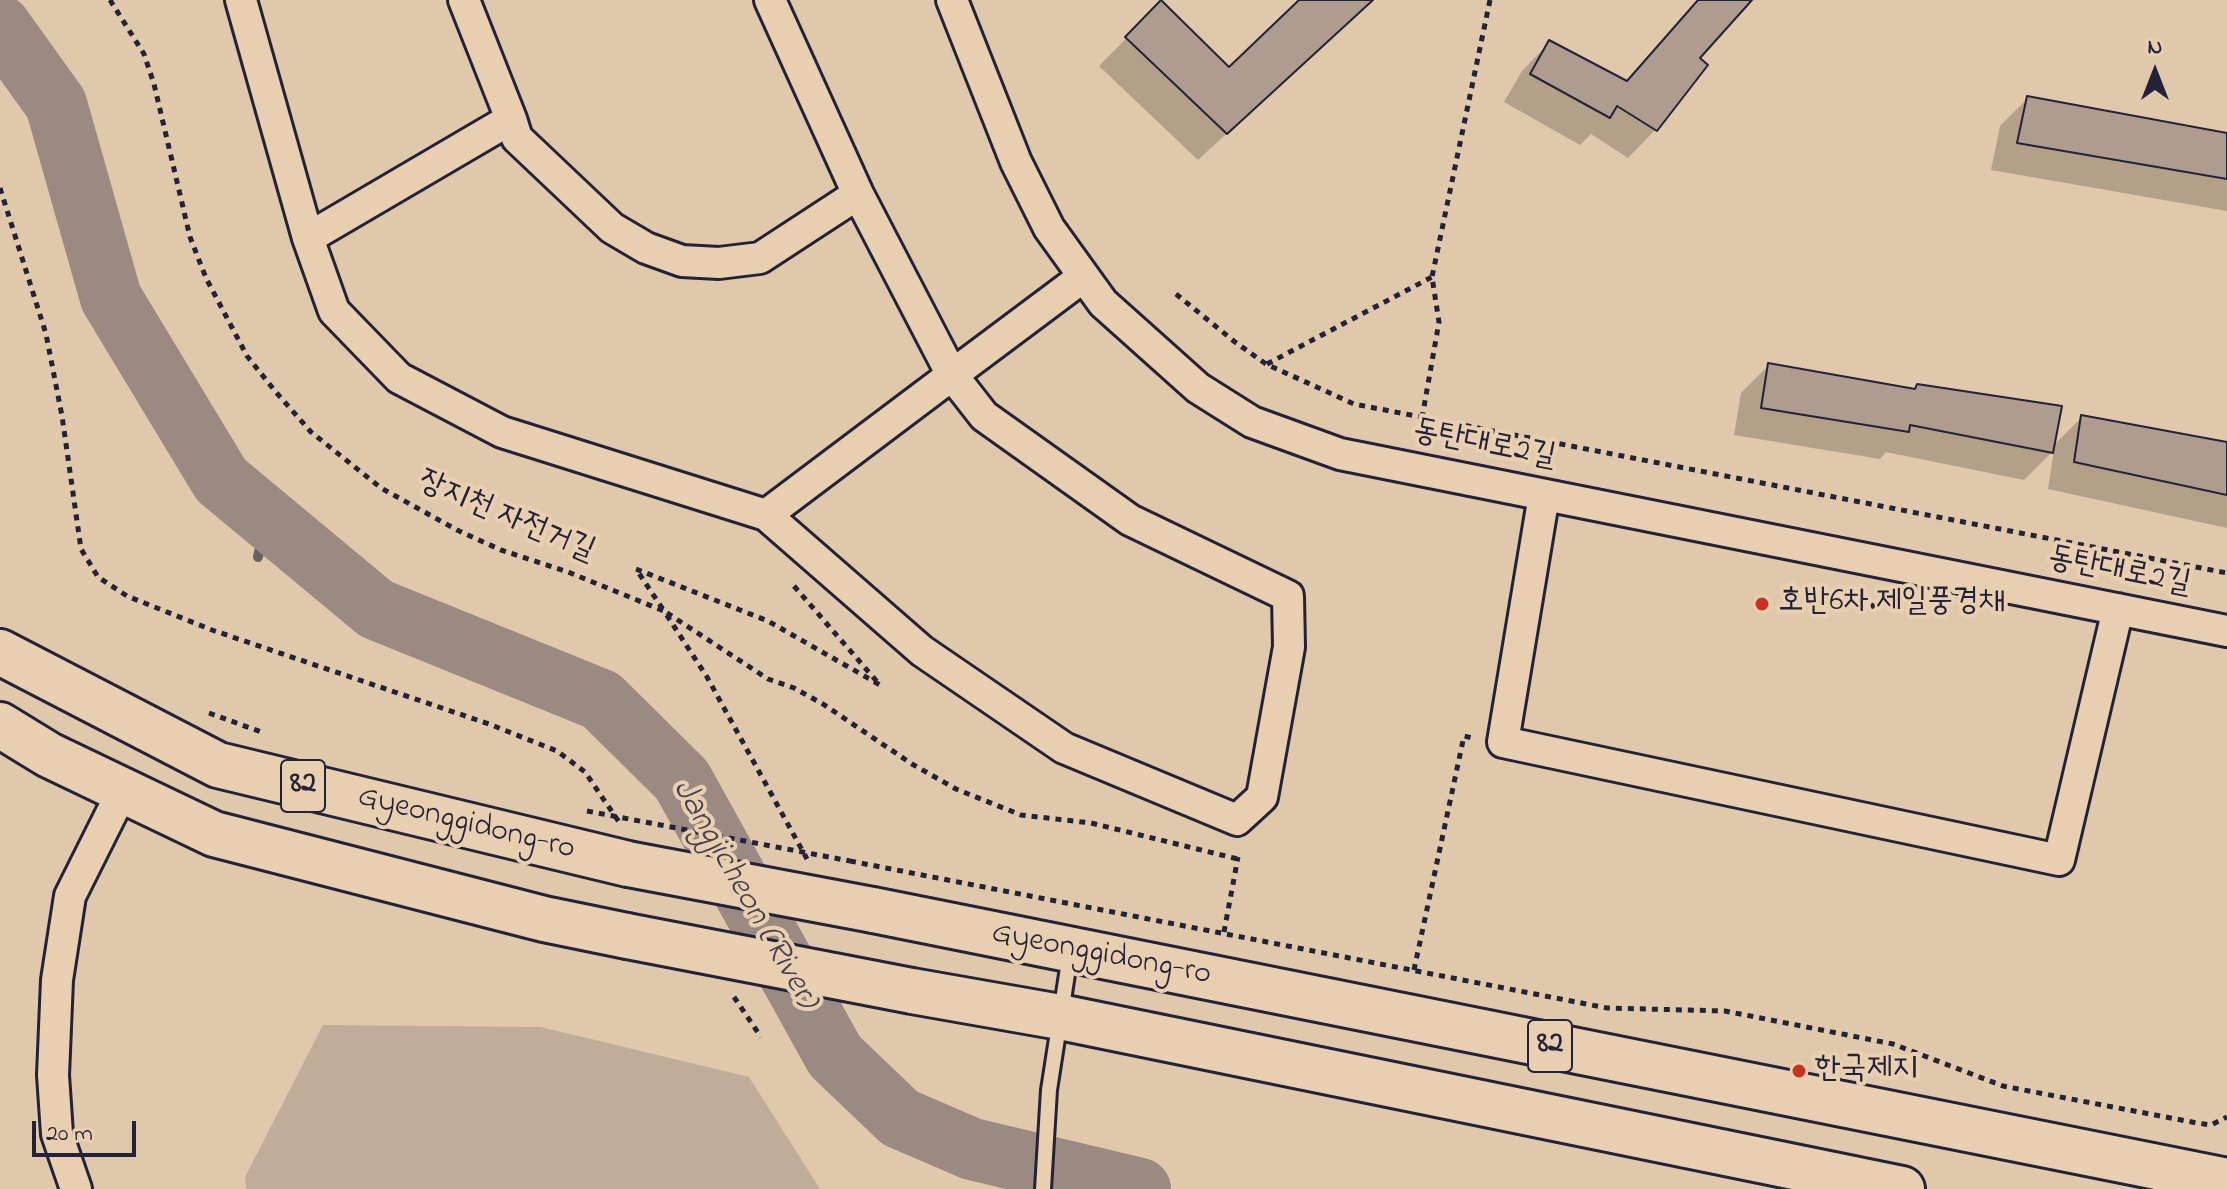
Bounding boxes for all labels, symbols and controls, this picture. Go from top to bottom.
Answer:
north arrow [2115,32,2195,112]
text: N [2148,32,2162,64]
street label: 동탄대로2길 [1409,413,1559,479]
street label: 장지천 자전거길 [412,464,600,572]
street label: 동탄대로2길 [2044,540,2194,606]
place label: 호반6차.제일풍경채 [1778,585,2005,623]
marker: 호반6차.제일풍경채 [1753,595,1771,613]
road number: 82 [281,760,325,812]
water label: Jangjicheon (River) [661,773,825,1017]
street label: Gyeonggidong-ro [353,779,579,871]
street label: Gyeonggidong-ro [988,916,1214,996]
road number: 82 [1528,1020,1572,1072]
place label: 한국제지 [1815,1052,1918,1090]
marker: 한국제지 [1790,1062,1808,1080]
scale bar [36,1105,140,1155]
text: 20 m [46,1117,93,1152]

